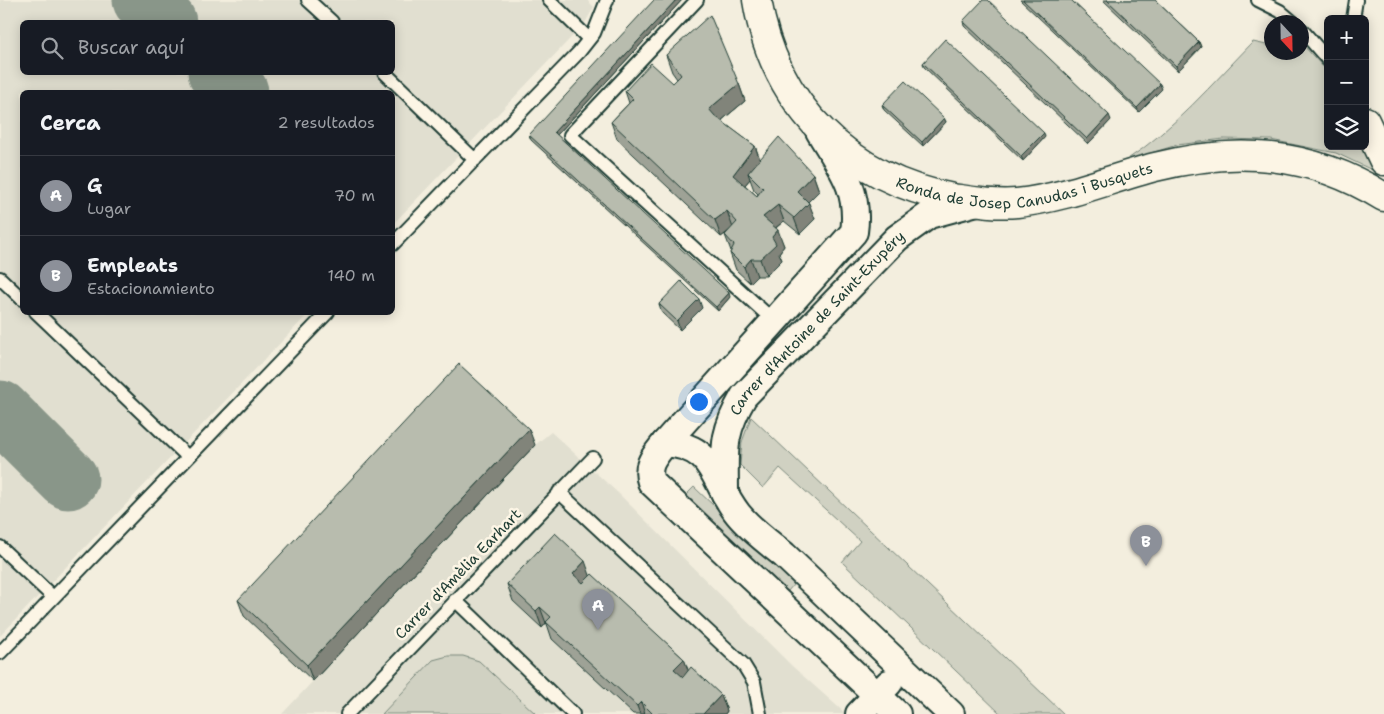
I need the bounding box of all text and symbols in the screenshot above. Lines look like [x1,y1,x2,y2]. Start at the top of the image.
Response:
north arrow [1264,15,1309,60]
map controls [1324,15,1369,150]
button: + [1324,15,1369,60]
search box [20,20,395,75]
icon: search [38,34,66,62]
text: Buscar aquí [78,35,184,60]
button: − [1324,60,1369,105]
button: layers [1324,105,1369,150]
text: Cerca [40,109,101,137]
text: 2 resultados [277,112,375,133]
street label: Ronda de Josep Canudas i Busquets [893,158,1155,214]
text: G [87,173,102,198]
text: A [50,185,62,206]
text: 70 m [334,185,375,206]
text: Lugar [87,198,131,219]
street label: Carrer d'Antoine de Saint-Exupéry [725,226,909,419]
text: Empleats [87,253,178,278]
text: B [51,265,61,286]
text: 140 m [328,265,375,286]
text: Estacionamiento [87,278,215,299]
your location [686,389,712,415]
street label: Carrer d'Amèlia Earhart [390,504,526,644]
pin: B [1130,525,1162,566]
pin: A [582,589,614,630]

